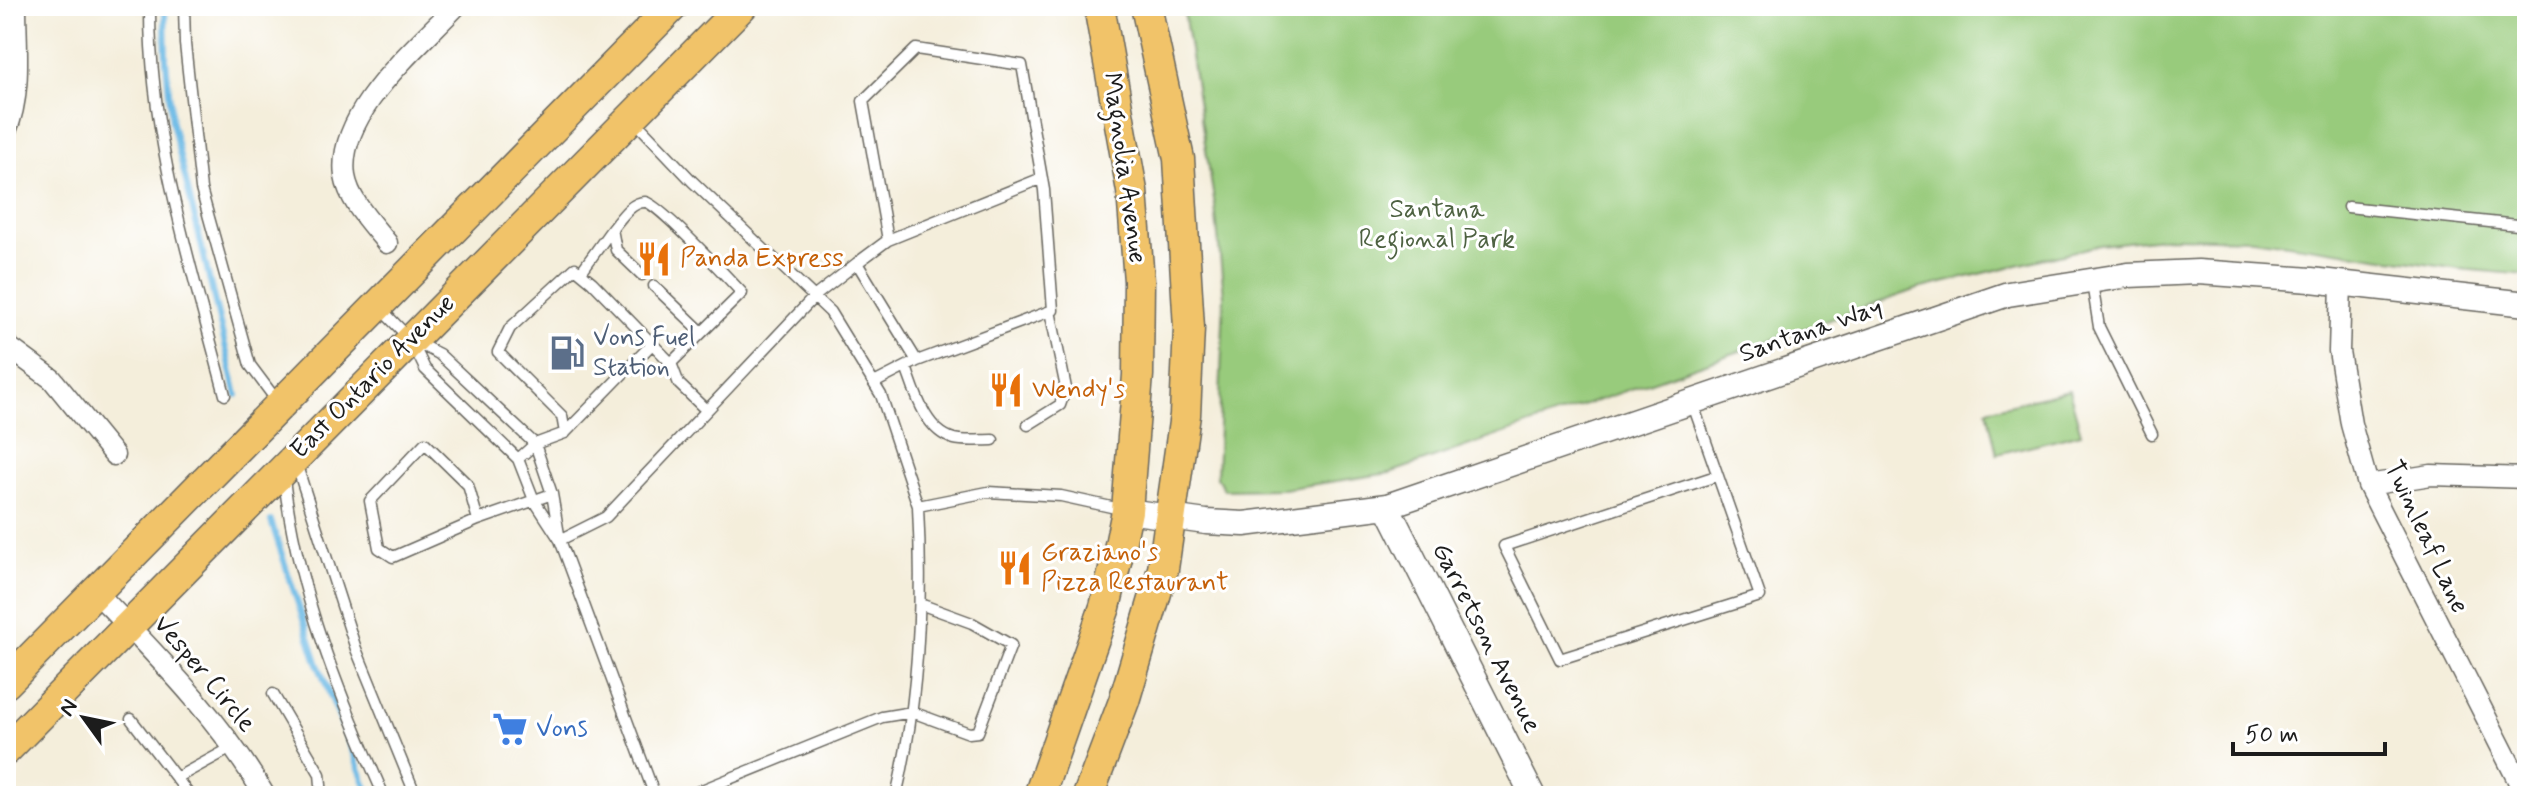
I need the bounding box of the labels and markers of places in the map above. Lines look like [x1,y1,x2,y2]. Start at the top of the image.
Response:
restaurant icon: Panda Express [635,240,673,278]
place label: Panda Express [680,242,844,276]
place label: Vons Fuel Station [593,321,695,385]
fuel station icon: Vons Fuel Station [548,334,586,372]
restaurant icon: Wendy's [987,371,1025,409]
place label: Wendy's [1032,373,1125,407]
place label: Graziano's Pizza Restaurant [1041,536,1229,600]
restaurant icon: Graziano's Pizza Restaurant [996,549,1034,587]
supermarket icon: Vons [491,710,529,748]
place label: Vons [536,712,588,746]

